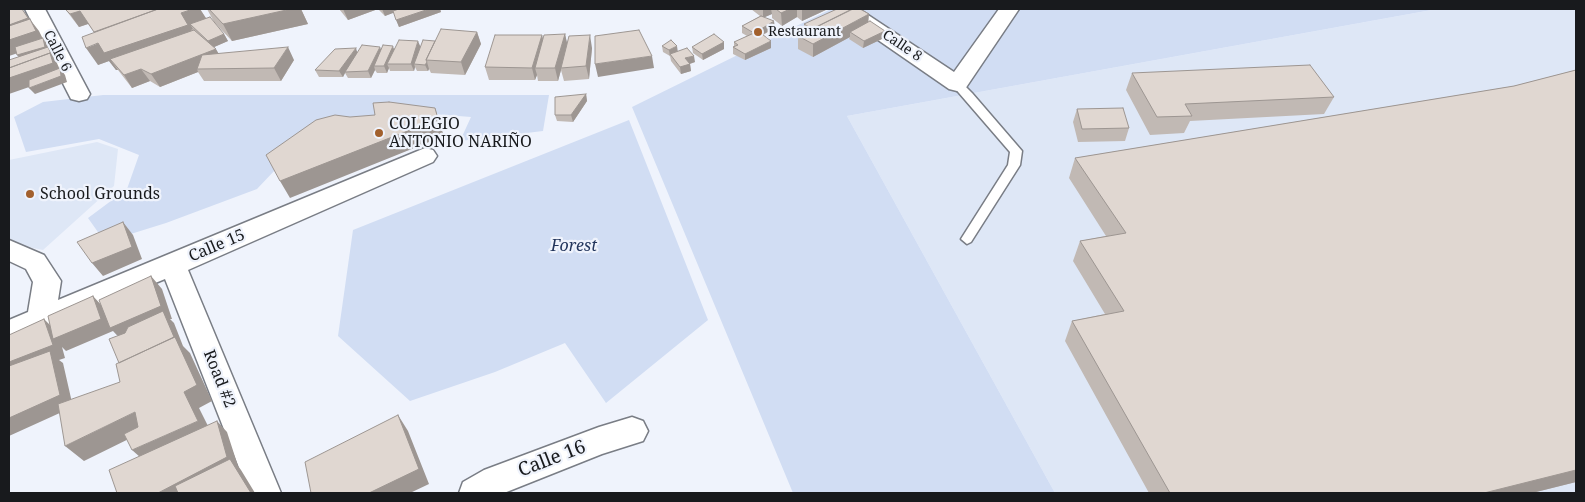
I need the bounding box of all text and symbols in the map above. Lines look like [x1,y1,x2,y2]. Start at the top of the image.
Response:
place label: Restaurant [768,24,841,40]
marker: Restaurant [752,26,764,38]
street label: Calle 8 [879,27,925,65]
street label: Calle 6 [40,28,74,74]
place label: COLEGIO ANTONIO NARIÑO [389,114,532,152]
marker: COLEGIO ANTONIO NARIÑO [373,127,385,139]
place label: School Grounds [40,184,160,204]
marker: School Grounds [24,188,36,200]
street label: Calle 15 [186,226,248,266]
park label: Forest [551,236,597,256]
street label: Road #2 [199,347,239,411]
street label: Calle 16 [515,436,589,482]

